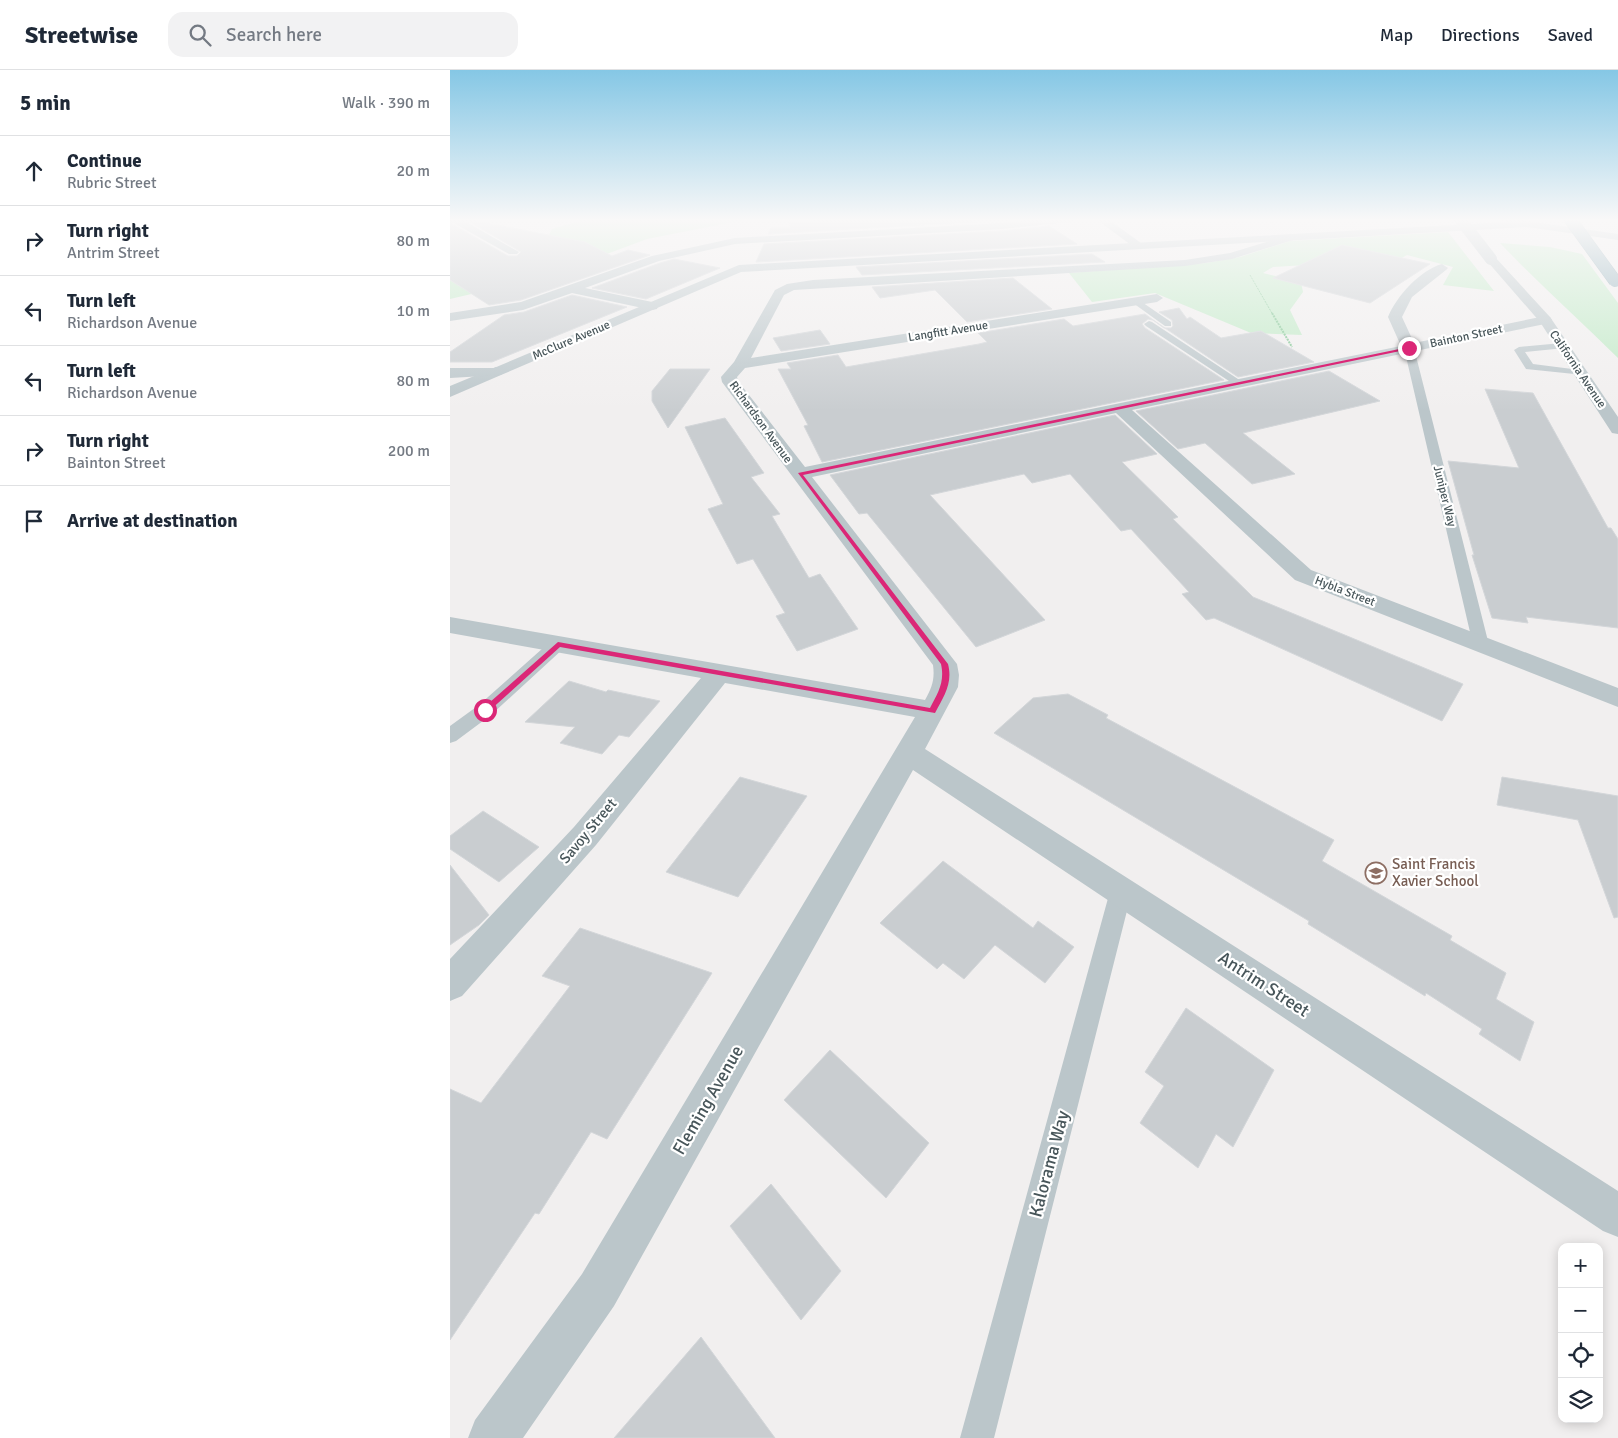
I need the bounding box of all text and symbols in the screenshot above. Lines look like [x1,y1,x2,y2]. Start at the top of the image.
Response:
search box [168,12,518,57]
text: Streetwise [25,20,138,50]
icon: search [186,21,214,49]
text: Search here [226,23,322,47]
text: Map [1380,24,1413,46]
text: Directions [1441,24,1520,46]
text: Saved [1548,24,1593,46]
text: 5 min [20,90,71,116]
text: Walk · 390 m [342,93,430,113]
text: Continue [67,149,142,173]
icon: ahead [20,157,48,185]
text: 20 m [396,161,430,181]
text: Rubric Street [67,173,157,193]
text: Turn right [67,219,149,243]
icon: right [20,227,48,255]
text: 80 m [396,231,430,251]
text: Antrim Street [67,243,160,263]
text: Turn left [67,289,136,313]
icon: left [20,297,48,325]
text: 10 m [396,301,430,321]
text: Richardson Avenue [67,313,197,333]
street label: McClure Avenue [530,317,612,364]
street label: Langfitt Avenue [907,318,989,345]
street label: Bainton Street [1428,321,1504,352]
street label: California Avenue [1546,328,1609,411]
route end [1398,337,1421,360]
text: Turn left [67,359,136,383]
icon: left [20,367,48,395]
text: 80 m [396,371,430,391]
street label: Richardson Avenue [726,378,795,466]
text: Richardson Avenue [67,383,197,403]
text: Turn right [67,429,149,453]
icon: right [20,437,48,465]
text: 200 m [388,441,430,461]
text: Bainton Street [67,453,166,473]
street label: Juniper Way [1430,464,1459,529]
icon: arrive [20,507,48,535]
text: Arrive at destination [67,509,238,533]
street label: Hybla Street [1312,573,1377,610]
route start [474,699,497,722]
street label: Savoy Street [556,795,620,867]
place label: Saint Francis Xavier School [1392,855,1479,890]
school or university icon: Saint Francis Xavier School [1364,861,1388,885]
street label: Antrim Street [1214,946,1314,1022]
street label: Fleming Avenue [668,1042,748,1158]
street label: Kalorama Way [1024,1108,1074,1220]
map controls [1558,1243,1603,1423]
button: + [1558,1243,1603,1288]
button: − [1558,1288,1603,1333]
button: locate [1558,1333,1603,1378]
button: layers [1558,1378,1603,1423]

